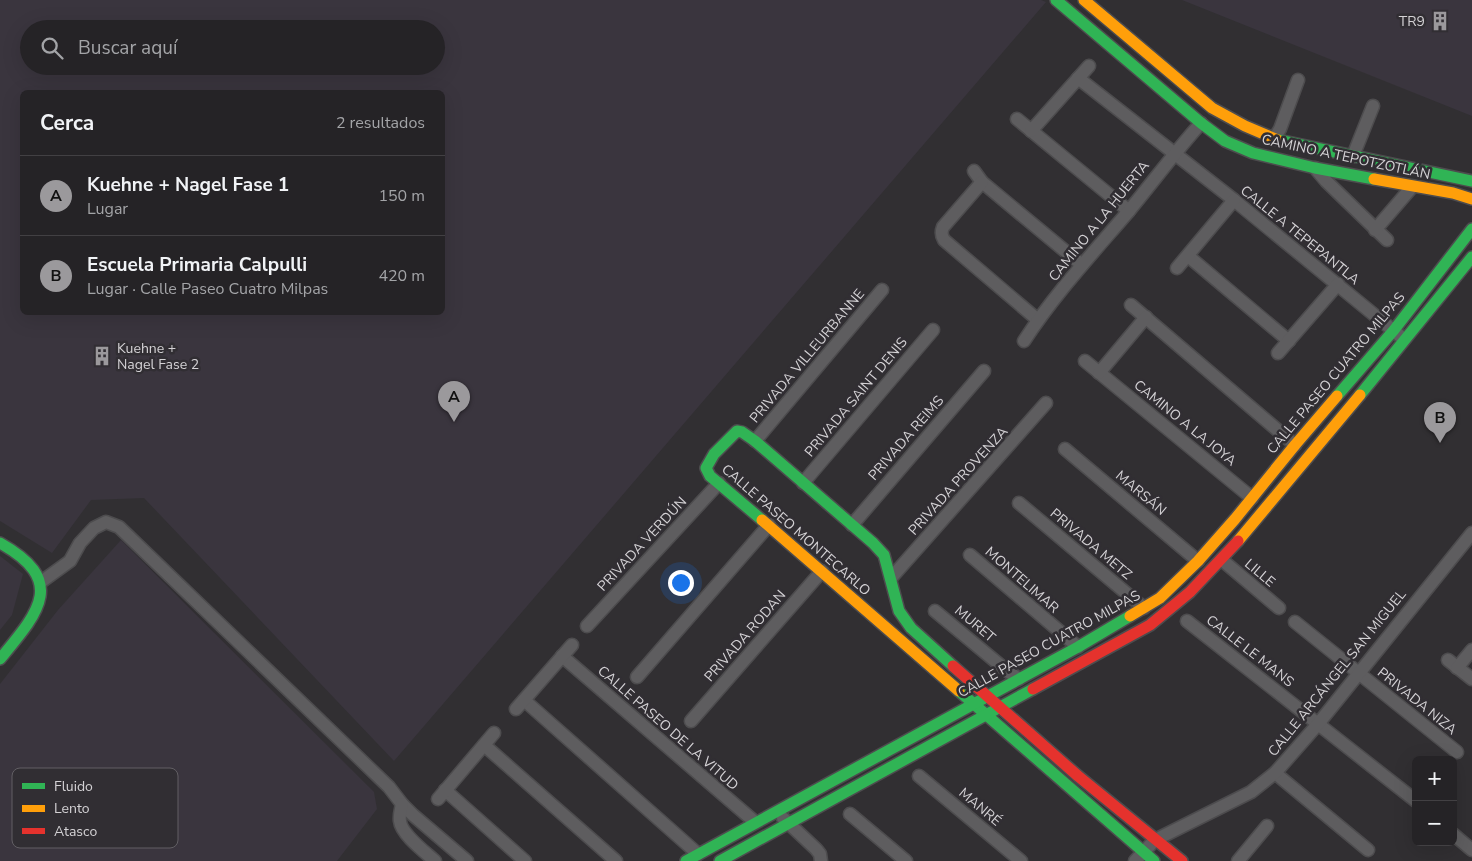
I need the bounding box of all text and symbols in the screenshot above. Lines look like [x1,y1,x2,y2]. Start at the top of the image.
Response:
building icon: TR9 [1429,10,1451,32]
place label: TR9 [1399,12,1425,31]
search box [20,20,445,75]
icon: search [38,34,66,62]
text: Buscar aquí [78,35,177,61]
text: Cerca [40,109,94,137]
text: 2 resultados [336,112,425,134]
street label: CAMINO A TEPOTZOTLÁN [1260,130,1432,184]
street label: CAMINO A LA HUERTA [1044,157,1154,285]
text: Kuehne + Nagel Fase 1 [87,172,289,198]
street label: CALLE A TEPEPANTLA [1236,181,1364,289]
text: A [50,185,62,207]
text: 150 m [378,185,425,207]
text: Lugar [87,198,128,220]
text: Escuela Primaria Calpulli [87,252,307,278]
text: B [50,265,62,287]
text: 420 m [378,265,425,287]
text: Lugar · Calle Paseo Cuatro Milpas [87,278,328,300]
street label: PRIVADA VILLEURBANNE [745,285,869,427]
street label: CALLE PASEO CUATRO MILPAS [1263,288,1410,458]
street label: PRIVADA SAINT DENIS [800,333,912,461]
place label: Kuehne + Nagel Fase 2 [117,339,199,374]
building icon: Kuehne + Nagel Fase 2 [91,345,113,367]
street label: CAMINO A LA JOYA [1130,376,1240,470]
pin: A [438,381,470,422]
street label: PRIVADA REIMS [864,391,948,484]
pin: B [1424,402,1456,443]
street label: PRIVADA PROVENZA [904,423,1012,539]
street label: CALLE PASEO MONTECARLO [717,460,875,600]
street label: MARSÁN [1112,466,1170,520]
street label: PRIVADA VERDÚN [593,493,691,595]
street label: PRIVADA METZ [1046,504,1136,584]
street label: MONTELIMAR [981,543,1063,617]
street label: LILLE [1241,555,1279,591]
your location [668,570,694,596]
street label: CALLE ARCÁNGEL SAN MIGUEL [1264,585,1411,760]
street label: PRIVADA RODAN [700,586,790,686]
street label: CALLE PASEO CUATRO MILPAS [954,586,1144,702]
street label: MURET [951,601,1000,647]
street label: CALLE LE MANS [1202,611,1298,692]
street label: CALLE PASEO DE LA VITUD [594,661,742,795]
street label: PRIVADA NIZA [1373,663,1461,739]
map controls [1412,756,1457,846]
button: + [1412,756,1457,801]
legend [12,768,178,848]
text: Fluido [54,777,93,796]
street label: MANRÉ [955,784,1005,830]
text: Lento [54,799,90,818]
button: − [1412,801,1457,846]
text: Atasco [54,822,97,841]

